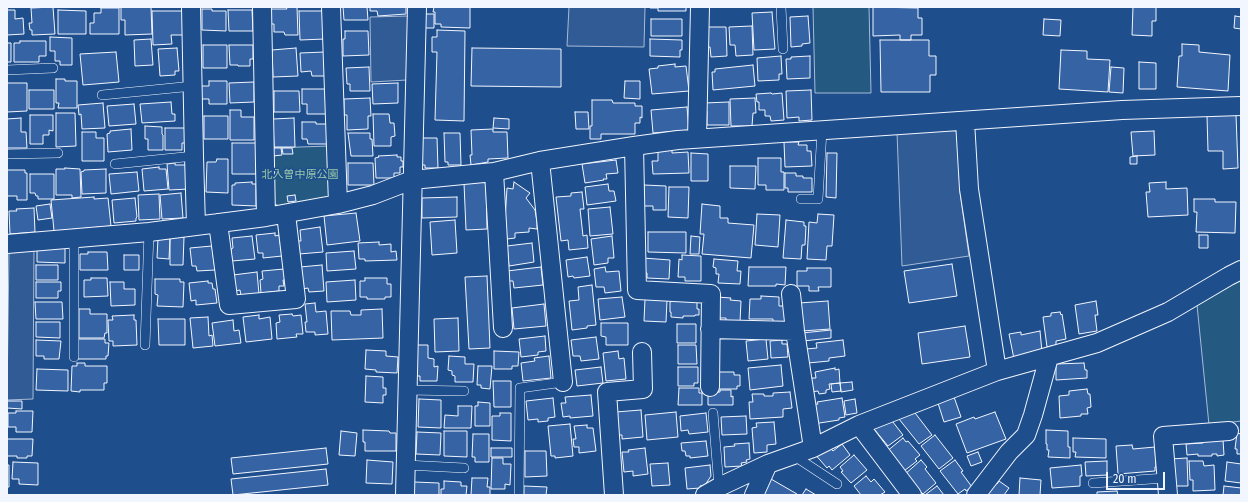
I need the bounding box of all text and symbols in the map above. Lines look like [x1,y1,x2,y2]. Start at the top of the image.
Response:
park label: 北入曽中原公園 [262,168,338,182]
scale bar [1108,464,1167,490]
text: 20 m [1113,472,1137,486]

